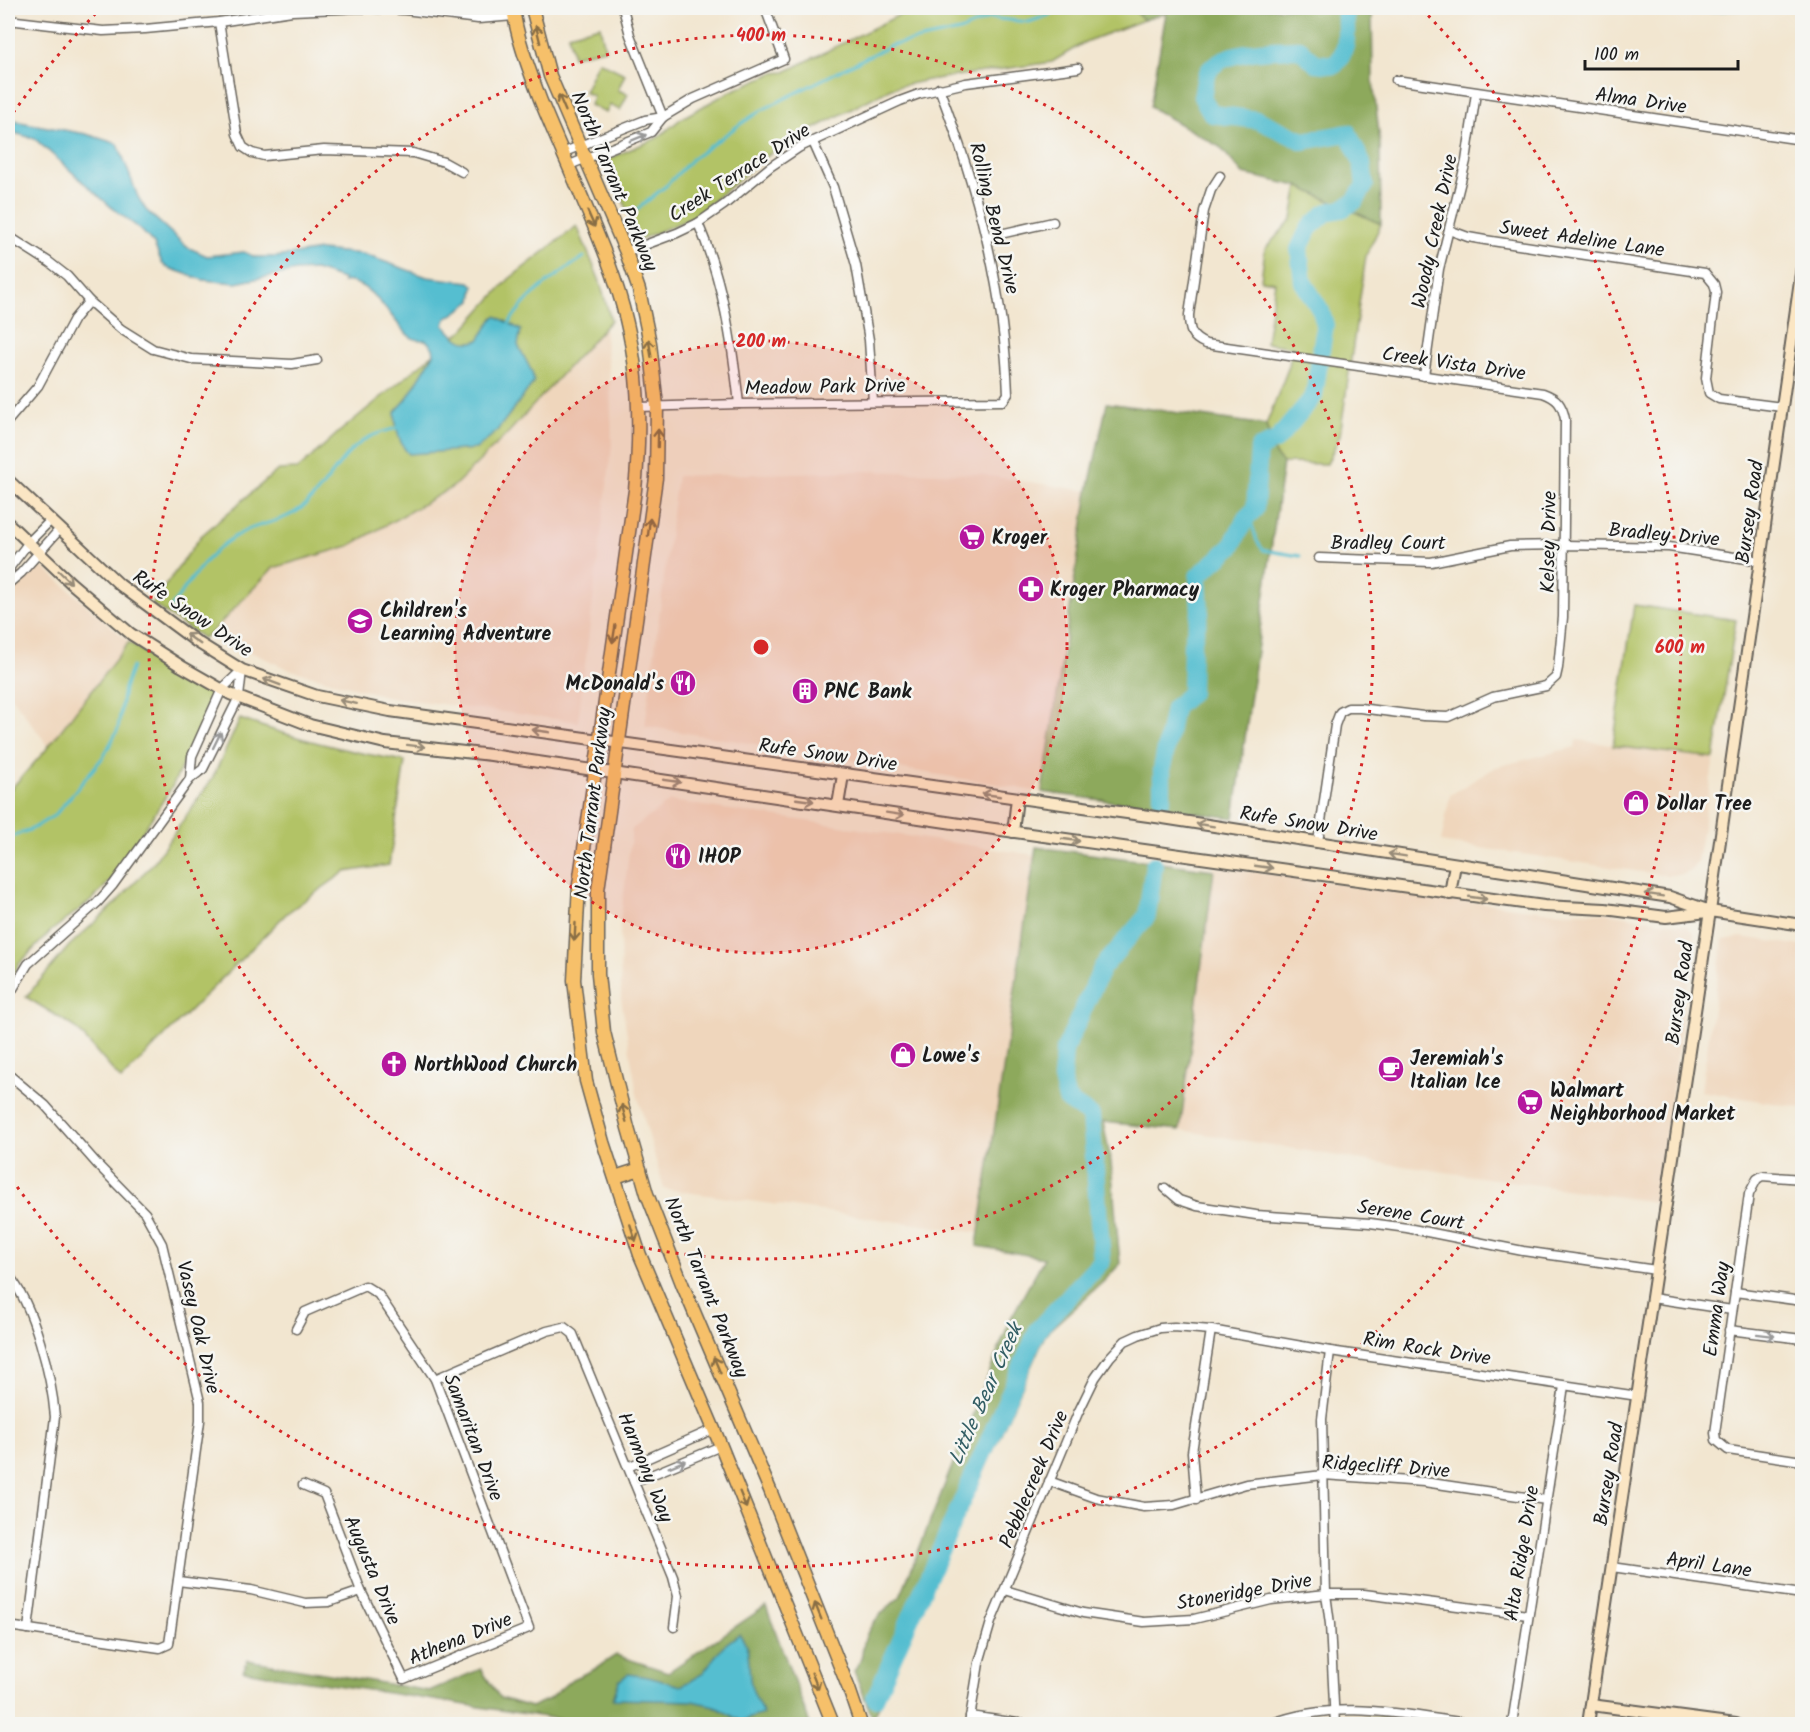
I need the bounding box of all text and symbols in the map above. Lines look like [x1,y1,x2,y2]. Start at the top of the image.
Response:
text: 400 m [736,22,786,51]
one-way arrow [531,25,543,44]
scale bar [1585,33,1738,71]
text: 100 m [1594,41,1639,70]
street label: Alma Drive [1593,80,1689,124]
street label: North Tarrant Parkway [561,87,666,278]
one-way arrow [556,95,567,113]
street label: Creek Terrace Drive [663,116,818,232]
one-way arrow [628,132,646,143]
street label: Rolling Bend Drive [959,139,1027,298]
street label: Woody Creek Drive [1404,151,1468,311]
one-way arrow [586,210,597,228]
street label: Sweet Adeline Lane [1497,213,1666,267]
text: 200 m [736,328,787,357]
one-way arrow [645,339,656,359]
street label: Creek Vista Drive [1380,339,1528,391]
street label: Meadow Park Drive [744,371,906,405]
one-way arrow [652,428,664,448]
street label: Bursey Road [1728,458,1774,566]
street label: Kelsey Drive [1533,491,1567,593]
street label: Bradley Drive [1607,515,1721,557]
one-way arrow [644,517,655,537]
supermarket icon: Kroger [957,522,987,552]
place label: Kroger [992,523,1048,555]
street label: Bradley Court [1330,528,1446,560]
street label: Rufe Snow Drive [125,562,259,667]
one-way arrow [58,570,73,585]
pharmacy icon: Kroger Pharmacy [1016,574,1046,604]
place label: Kroger Pharmacy [1050,575,1200,607]
place label: Children's Learning Adventure [380,596,551,651]
school or university icon: Children's Learning Adventure [345,606,375,636]
one-way arrow [609,624,620,643]
one-way arrow [185,633,202,645]
text: 600 m [1655,634,1705,663]
centre of rings [751,637,771,657]
restaurant icon: McDonald's [668,668,698,698]
place label: McDonald's [566,669,665,701]
one-way arrow [263,675,282,686]
building icon: PNC Bank [790,676,820,706]
place label: PNC Bank [824,677,912,709]
one-way arrow [339,696,358,707]
street label: North Tarrant Parkway [566,705,622,901]
one-way arrow [531,726,551,737]
street label: Rufe Snow Drive [756,730,899,782]
one-way arrow [212,732,224,750]
one-way arrow [405,741,425,752]
one-way arrow [661,776,681,787]
shop icon: Dollar Tree [1621,788,1651,818]
one-way arrow [981,789,1001,800]
place label: Dollar Tree [1656,789,1752,821]
one-way arrow [794,795,814,806]
street label: Rufe Snow Drive [1237,798,1380,852]
one-way arrow [884,809,904,820]
one-way arrow [1195,819,1215,830]
one-way arrow [1060,835,1080,846]
restaurant icon: IHOP [663,841,693,871]
place label: IHOP [698,842,742,874]
one-way arrow [1388,849,1408,860]
one-way arrow [1253,862,1273,873]
one-way arrow [1645,889,1664,900]
one-way arrow [1467,892,1487,903]
one-way arrow [570,922,581,942]
street label: Bursey Road [1658,939,1704,1047]
shop icon: Lowe's [888,1040,918,1070]
place label: Lowe's [922,1041,980,1073]
place label: Jeremiah's Italian Ice [1410,1044,1504,1099]
church icon: NorthWood Church [379,1049,409,1079]
place label: NorthWood Church [414,1050,577,1082]
cafe icon: Jeremiah's Italian Ice [1376,1054,1406,1084]
place label: Walmart Neighborhood Market [1550,1076,1736,1131]
supermarket icon: Walmart Neighborhood Market [1515,1087,1545,1117]
one-way arrow [617,1104,629,1123]
street label: North Tarrant Parkway [654,1192,756,1384]
street label: Serene Court [1355,1192,1467,1240]
one-way arrow [628,1223,639,1242]
street label: Vasey Oak Drive [166,1258,228,1397]
street label: Emma Way [1696,1259,1741,1359]
water label: Little Bear Creek [940,1316,1034,1471]
street label: Rim Rock Drive [1360,1324,1493,1376]
one-way arrow [1756,1329,1775,1340]
one-way arrow [711,1356,722,1374]
street label: Samaritan Drive [433,1369,511,1506]
street label: Pebblecreek Drive [991,1406,1078,1554]
street label: Harmony Way [607,1408,681,1528]
street label: Bursey Road [1586,1419,1634,1528]
street label: Ridgecliff Drive [1321,1448,1451,1488]
one-way arrow [668,1458,686,1469]
street label: Alta Ridge Drive [1496,1483,1549,1623]
one-way arrow [738,1490,749,1509]
street label: Augusta Drive [334,1511,409,1631]
street label: April Lane [1664,1544,1754,1588]
street label: Stoneridge Drive [1174,1565,1314,1621]
one-way arrow [812,1602,823,1621]
street label: Athena Drive [404,1605,517,1675]
one-way arrow [810,1671,821,1690]

